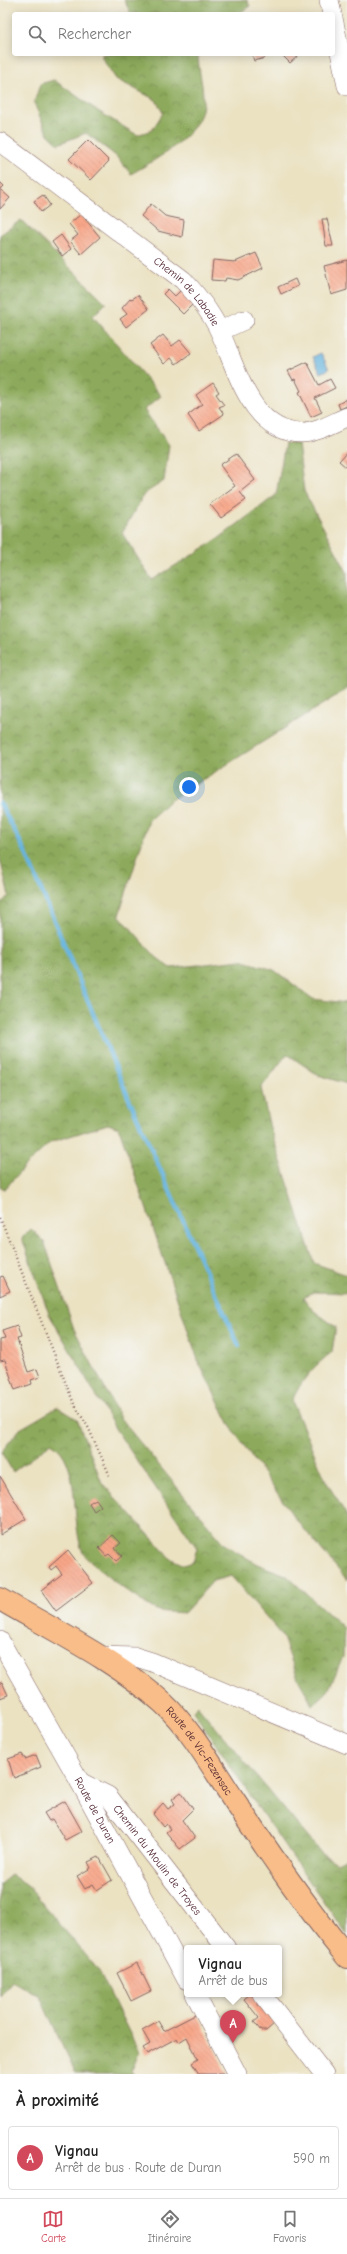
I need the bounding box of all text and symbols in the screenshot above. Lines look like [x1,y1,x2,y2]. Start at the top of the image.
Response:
search box [12,12,335,56]
icon: search [26,23,48,45]
text: Rechercher [58,25,131,43]
street label: Chemin de Labadie [151,254,223,328]
your location [179,777,199,797]
street label: Route de Vic-Fezensac [164,1703,236,1798]
street label: Route de Duran [72,1775,118,1845]
street label: Chemin du Moulin de Troyes [111,1802,204,1918]
popup [184,1945,282,1997]
text: Vignau [199,1955,242,1973]
text: Arrêt de bus [199,1973,267,1988]
pin: A [220,2010,246,2043]
text: À proximité [16,2091,99,2110]
text: Vignau [55,2142,98,2160]
text: A [26,2151,34,2166]
text: 590 m [293,2151,330,2166]
text: Arrêt de bus · Route de Duran [55,2160,221,2175]
tab: Carte [41,2208,66,2245]
tab: Itinéraire [148,2208,191,2245]
tab: Favoris [273,2208,306,2245]

